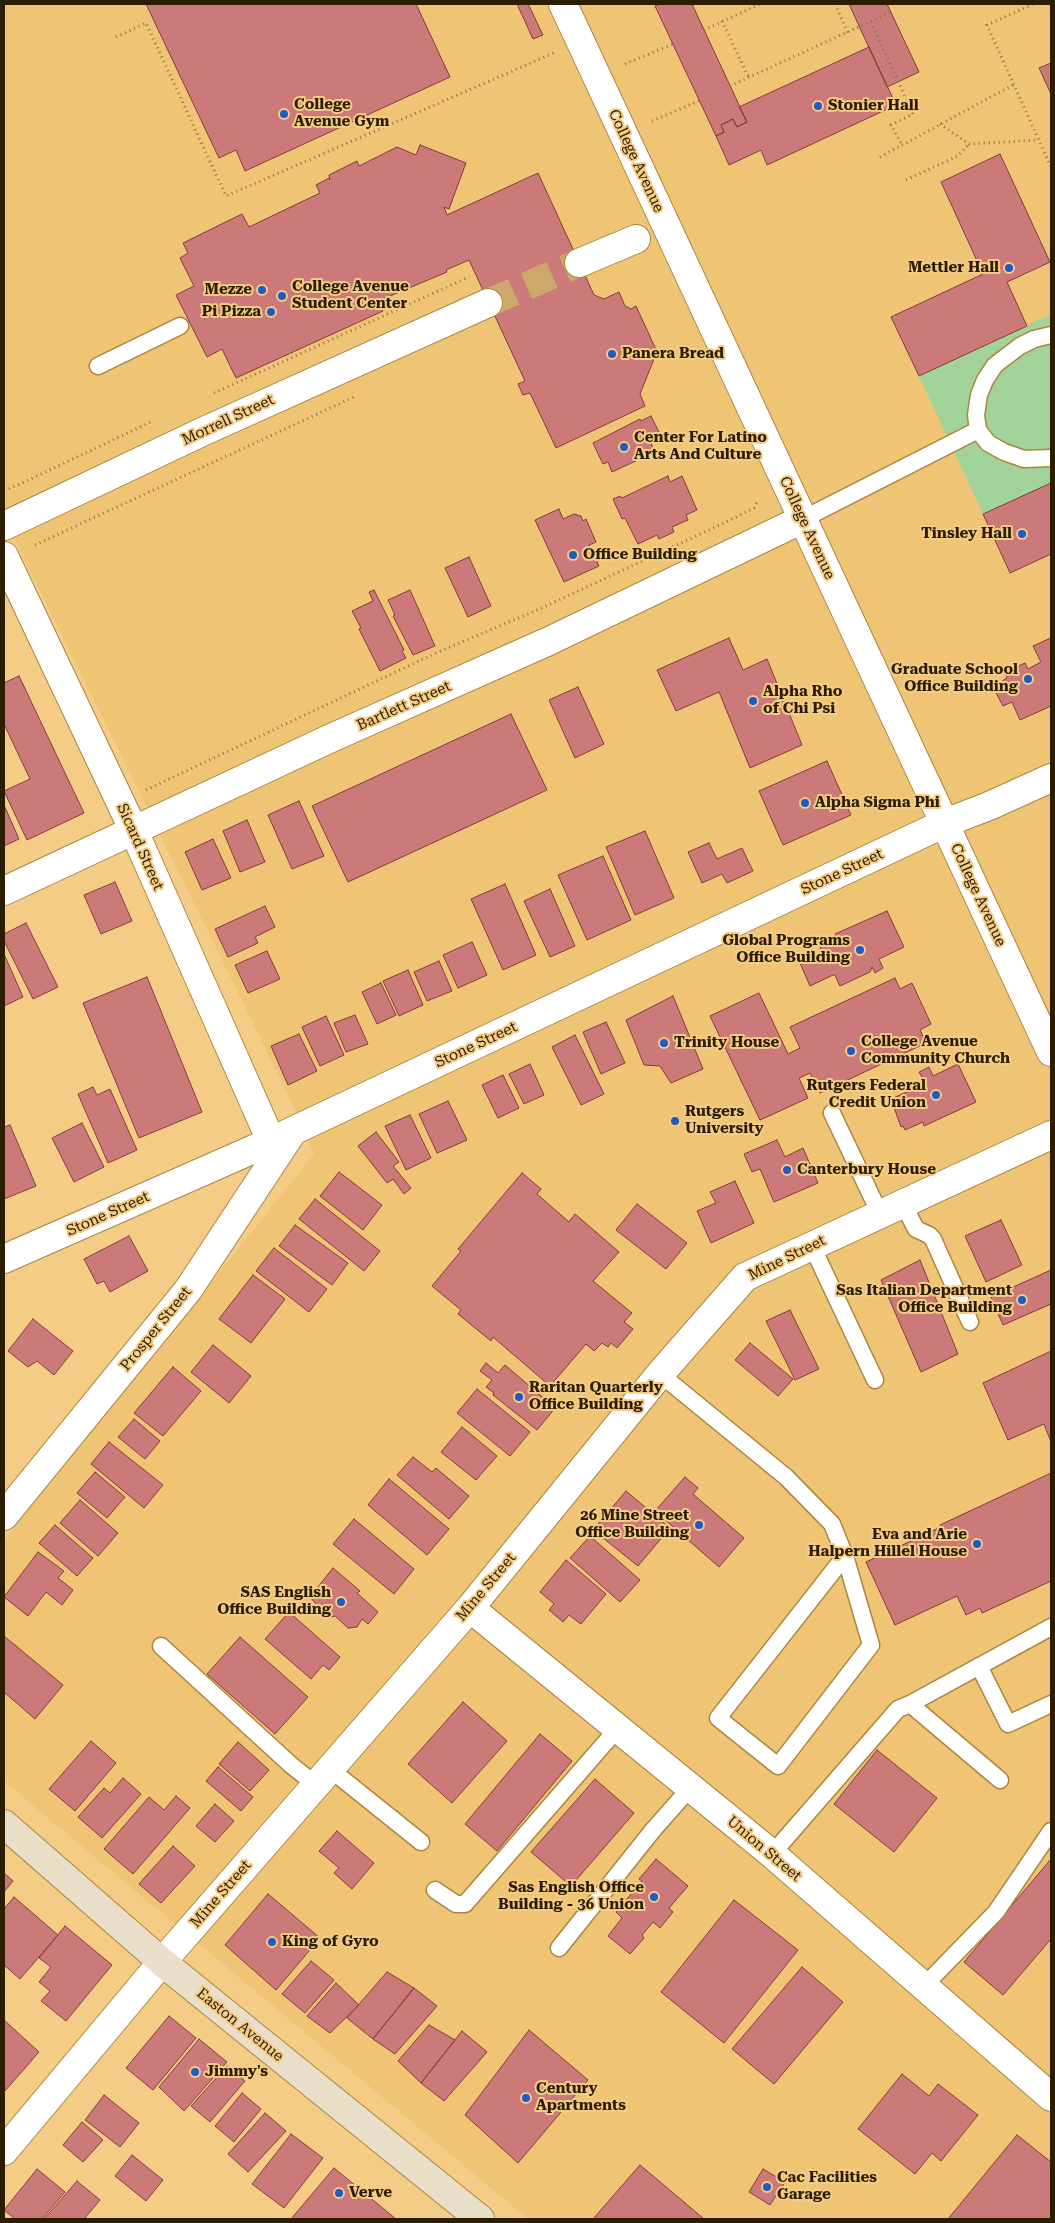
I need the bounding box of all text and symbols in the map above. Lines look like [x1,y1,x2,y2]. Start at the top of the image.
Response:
place label: College Avenue Gym [294,96,389,131]
place label: Stonier Hall [828,97,919,115]
marker: Stonier Hall [812,100,824,112]
street label: College Avenue [604,107,668,215]
marker: College Avenue Gym [278,108,290,120]
place label: Mettler Hall [908,259,999,277]
marker: Mettler Hall [1003,262,1015,274]
place label: College Avenue Student Center [292,278,409,313]
place label: Mezze [205,281,252,299]
marker: Mezze [256,284,268,296]
marker: College Avenue Student Center [276,290,288,302]
place label: Pi Pizza [202,303,261,321]
marker: Pi Pizza [265,306,277,318]
place label: Panera Bread [622,345,724,363]
marker: Panera Bread [606,348,618,360]
street label: Morrell Street [179,391,277,449]
place label: Center For Latino Arts And Culture [634,429,767,464]
marker: Center For Latino Arts And Culture [618,441,630,453]
street label: College Avenue [775,474,839,582]
place label: Tinsley Hall [921,525,1012,543]
marker: Tinsley Hall [1016,528,1028,540]
place label: Office Building [583,546,697,564]
marker: Office Building [567,549,579,561]
place label: Graduate School Office Building [891,661,1018,696]
marker: Graduate School Office Building [1022,673,1034,685]
street label: Bartlett Street [354,677,454,735]
place label: Alpha Rho of Chi Psi [763,683,842,718]
marker: Alpha Rho of Chi Psi [747,695,759,707]
place label: Alpha Sigma Phi [815,794,940,812]
marker: Alpha Sigma Phi [799,797,811,809]
street label: Sicard Street [113,801,167,893]
street label: College Avenue [946,841,1010,949]
street label: Stone Street [798,845,886,899]
place label: Global Programs Office Building [722,932,850,967]
marker: Global Programs Office Building [854,944,866,956]
street label: Stone Street [432,1018,520,1072]
place label: College Avenue Community Church [861,1033,1010,1068]
place label: Trinity House [674,1034,779,1052]
marker: Trinity House [658,1037,670,1049]
marker: College Avenue Community Church [845,1045,857,1057]
place label: Rutgers Federal Credit Union [806,1077,926,1112]
marker: Rutgers Federal Credit Union [930,1089,942,1101]
place label: Rutgers University [685,1103,764,1138]
marker: Rutgers University [669,1115,681,1127]
place label: Canterbury House [797,1161,936,1179]
marker: Canterbury House [781,1164,793,1176]
street label: Stone Street [64,1188,152,1240]
street label: Mine Street [745,1232,829,1284]
place label: Sas Italian Department Office Building [836,1282,1012,1317]
street label: Prosper Street [117,1283,195,1375]
marker: Sas Italian Department Office Building [1016,1294,1028,1306]
place label: Raritan Quarterly Office Building [529,1379,663,1414]
marker: Raritan Quarterly Office Building [513,1391,525,1403]
place label: 26 Mine Street Office Building [575,1507,689,1542]
marker: 26 Mine Street Office Building [693,1519,705,1531]
place label: Eva and Arie Halpern Hillel House [808,1526,967,1561]
marker: Eva and Arie Halpern Hillel House [971,1538,983,1550]
street label: Mine Street [452,1549,520,1625]
place label: SAS English Office Building [217,1584,331,1619]
marker: SAS English Office Building [335,1596,347,1608]
street label: Union Street [723,1813,805,1885]
street label: Mine Street [187,1856,255,1932]
place label: Sas English Office Building - 36 Union [498,1879,644,1914]
marker: Sas English Office Building - 36 Union [648,1891,660,1903]
place label: King of Gyro [282,1933,379,1951]
marker: King of Gyro [266,1936,278,1948]
street label: Easton Avenue [193,1984,287,2066]
place label: Jimmy's [205,2063,268,2081]
marker: Jimmy's [189,2066,201,2078]
place label: Century Apartments [536,2080,626,2115]
marker: Century Apartments [520,2092,532,2104]
place label: Cac Facilities Garage [777,2169,877,2204]
marker: Cac Facilities Garage [761,2181,773,2193]
place label: Verve [349,2184,392,2202]
marker: Verve [333,2187,345,2199]

